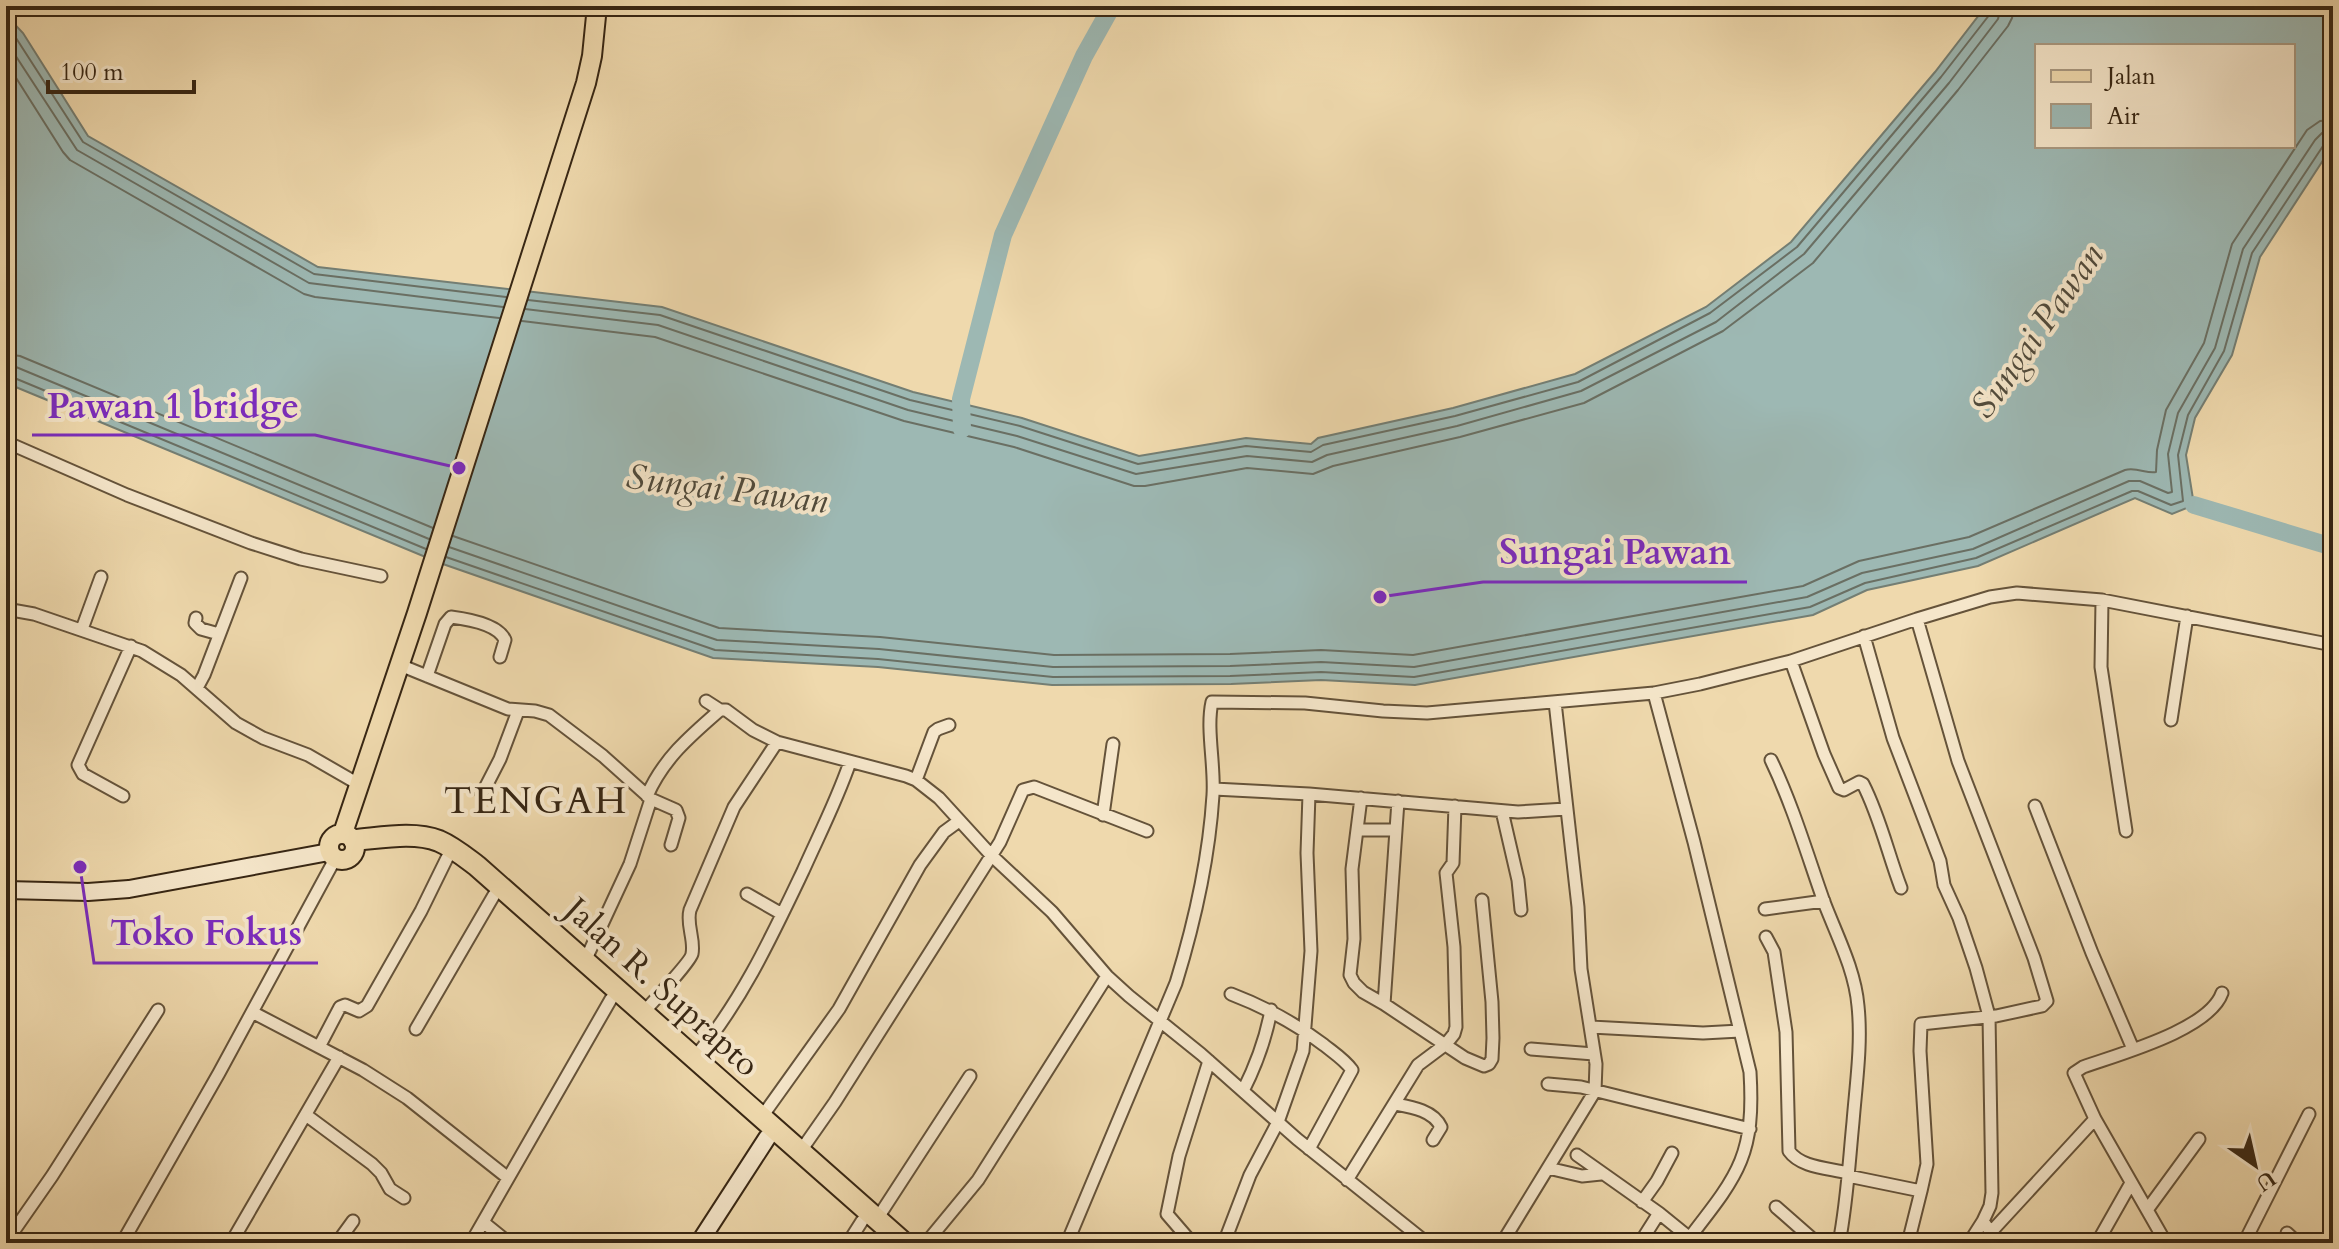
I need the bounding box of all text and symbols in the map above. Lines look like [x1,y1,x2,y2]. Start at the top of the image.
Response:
scale bar [48,44,194,94]
legend [2035,44,2295,148]
text: 100 m [60,56,124,89]
text: Jalan [2104,60,2156,93]
text: Air [2107,100,2140,133]
water label: Sungai Pawan [1959,234,2115,428]
callout: Pawan 1 bridge [32,375,315,435]
text: Pawan 1 bridge [47,382,299,431]
water label: Sungai Pawan [623,452,831,526]
callout: Sungai Pawan [1483,522,1747,582]
text: Sungai Pawan [1499,528,1731,577]
district label: TENGAH [444,775,628,827]
street label: Jalan R. Suprapto [551,884,769,1087]
callout: Toko Fokus [94,903,318,963]
text: Toko Fokus [110,909,302,958]
north arrow [2215,1125,2295,1205]
text: U [2250,1163,2281,1198]

